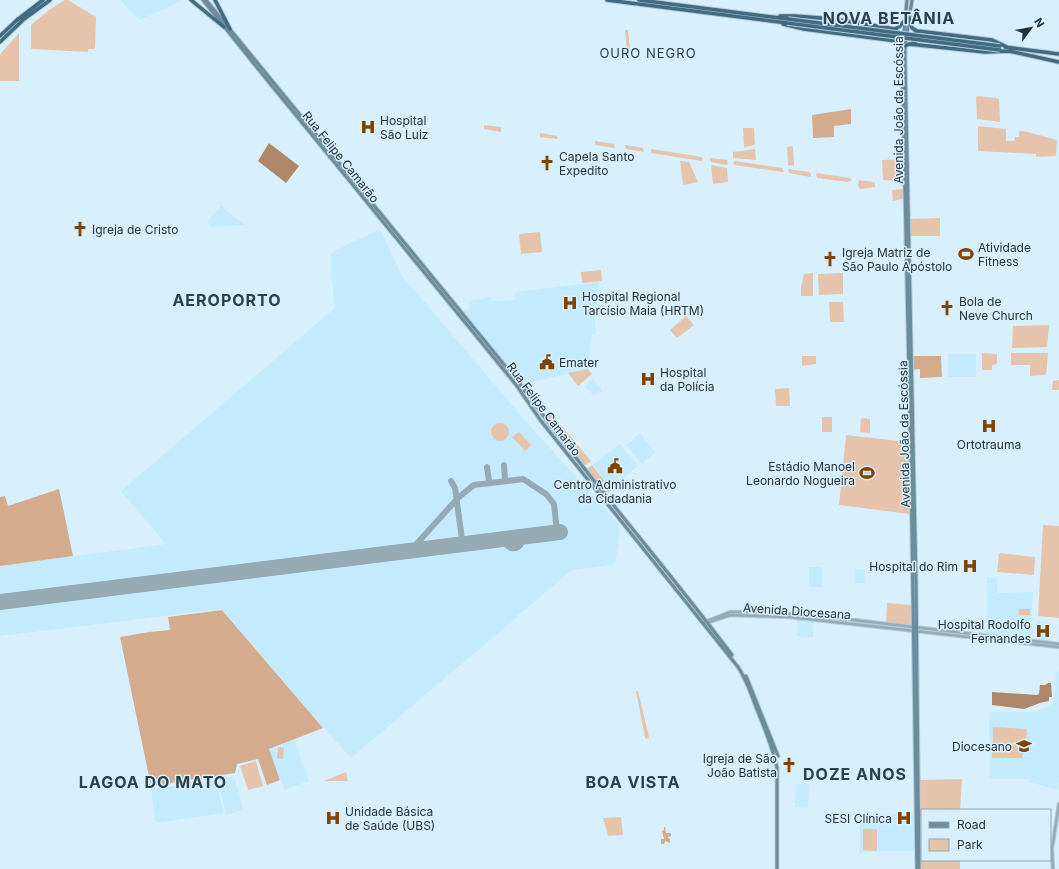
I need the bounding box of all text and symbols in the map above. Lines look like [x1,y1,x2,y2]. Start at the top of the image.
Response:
district label: NOVA BETÂNIA [823,8,955,28]
north arrow [1011,8,1051,48]
text: N [1031,15,1048,30]
street label: Avenida João da Escóssia [891,36,906,184]
district label: OURO NEGRO [599,45,697,61]
street label: Rua Felipe Camarão [300,108,382,206]
place label: Hospital São Luiz [380,113,428,142]
hospital icon: Hospital São Luiz [359,118,377,136]
place label: Capela Santo Expedito [559,149,634,178]
church icon: Capela Santo Expedito [538,154,556,172]
church icon: Igreja de Cristo [71,220,89,238]
place label: Igreja de Cristo [92,222,178,237]
place label: Atividade Fitness [978,240,1031,269]
place label: Igreja Matriz de São Paulo Apóstolo [842,245,952,274]
sports icon: Atividade Fitness [957,245,975,263]
church icon: Igreja Matriz de São Paulo Apóstolo [821,250,839,268]
place label: Hospital Regional Tarcísio Maia (HRTM) [582,289,704,318]
district label: AEROPORTO [172,290,282,310]
hospital icon: Hospital Regional Tarcísio Maia (HRTM) [561,294,579,312]
place label: Bola de Neve Church [959,294,1033,323]
church icon: Bola de Neve Church [938,299,956,317]
public building icon: Emater [538,353,556,371]
place label: Emater [559,355,599,370]
street label: Rua Felipe Camarão [504,359,584,459]
street label: Avenida João da Escóssia [895,360,913,508]
place label: Hospital da Polícia [660,365,715,394]
hospital icon: Hospital da Polícia [639,370,657,388]
hospital icon: Ortotrauma [980,417,998,435]
place label: Ortotrauma [957,437,1021,452]
public building icon: Centro Administrativo da Cidadania [606,457,624,475]
place label: Estádio Manoel Leonardo Nogueira [746,459,855,488]
sports icon: Estádio Manoel Leonardo Nogueira [858,464,876,482]
place label: Centro Administrativo da Cidadania [554,477,676,506]
hospital icon: Hospital do Rim [961,557,979,575]
place label: Hospital do Rim [869,559,958,574]
street label: Avenida Diocesana [743,600,851,622]
place label: Hospital Rodolfo Fernandes [938,617,1031,646]
hospital icon: Hospital Rodolfo Fernandes [1034,622,1052,640]
school or university icon: Diocesano [1015,737,1033,755]
place label: Diocesano [952,739,1012,754]
place label: Igreja de São João Batista [703,751,777,780]
church icon: Igreja de São João Batista [780,756,798,774]
district label: DOZE ANOS [803,764,907,784]
district label: LAGOA DO MATO [79,772,227,792]
district label: BOA VISTA [585,772,681,792]
place label: Unidade Básica de Saúde (UBS) [345,804,435,833]
hospital icon: Unidade Básica de Saúde (UBS) [324,809,342,827]
hospital icon: SESI Clínica [895,809,913,827]
legend [921,809,1051,861]
place label: SESI Clínica [825,811,892,826]
text: Road [957,817,986,832]
text: Park [957,837,983,852]

